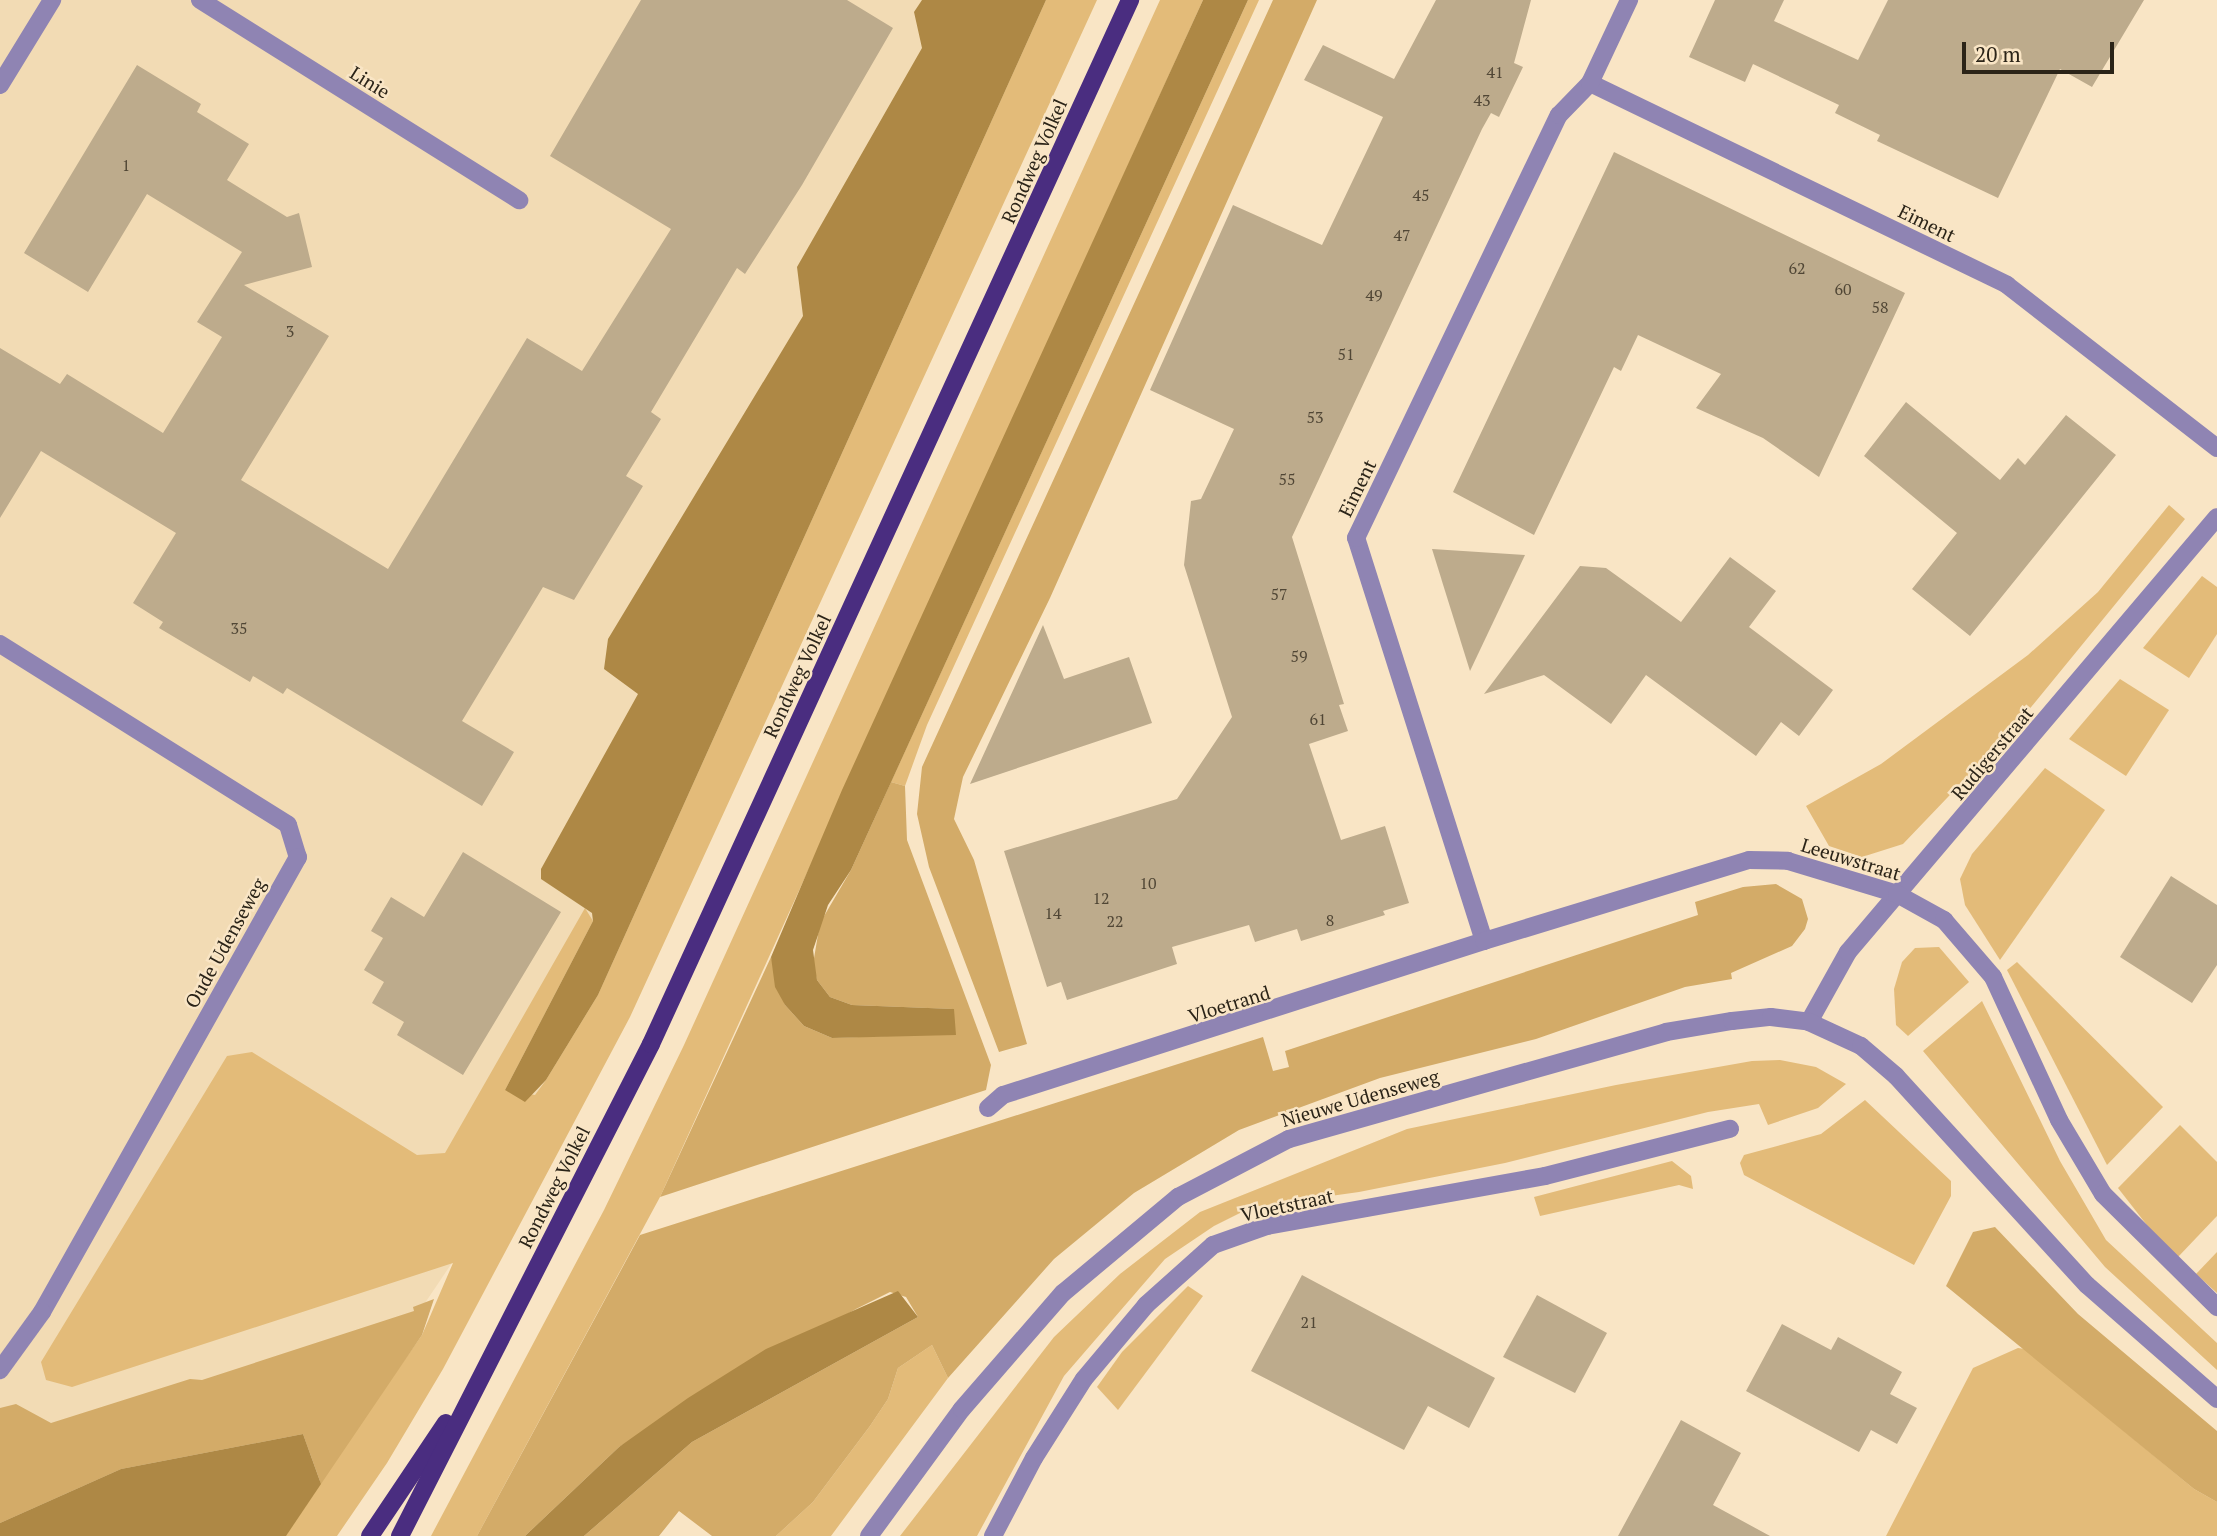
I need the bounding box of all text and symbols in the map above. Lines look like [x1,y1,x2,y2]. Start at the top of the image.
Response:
scale bar [1965,28,2117,72]
text: 20 m [1975,40,2021,68]
street label: Linie [346,61,394,103]
house number: 41 [1486,62,1504,82]
house number: 43 [1473,90,1491,110]
street label: Rondweg Volkel [996,95,1072,227]
house number: 1 [122,155,130,175]
house number: 45 [1412,185,1430,205]
street label: Eiment [1895,199,1959,247]
house number: 47 [1393,225,1411,245]
house number: 62 [1788,258,1806,278]
house number: 60 [1834,279,1852,299]
house number: 49 [1365,285,1383,305]
house number: 58 [1871,297,1889,317]
house number: 3 [286,321,294,341]
house number: 51 [1337,344,1355,364]
house number: 53 [1306,407,1324,427]
street label: Eiment [1333,456,1381,520]
house number: 55 [1278,469,1296,489]
house number: 57 [1270,584,1288,604]
street label: Rondweg Volkel [758,610,836,742]
house number: 35 [230,618,248,638]
house number: 59 [1290,646,1308,666]
street label: Rudigerstraat [1946,702,2038,804]
house number: 61 [1309,709,1327,729]
street label: Leeuwstraat [1798,833,1904,885]
house number: 10 [1139,873,1157,893]
street label: Oude Udenseweg [180,874,270,1012]
house number: 12 [1092,888,1110,908]
house number: 14 [1044,903,1062,923]
house number: 8 [1326,910,1334,930]
house number: 22 [1106,911,1124,931]
street label: Vloetrand [1185,981,1273,1027]
street label: Nieuwe Udenseweg [1279,1065,1441,1131]
street label: Rondweg Volkel [513,1122,595,1252]
street label: Vloetstraat [1238,1184,1336,1226]
house number: 21 [1300,1312,1318,1332]

